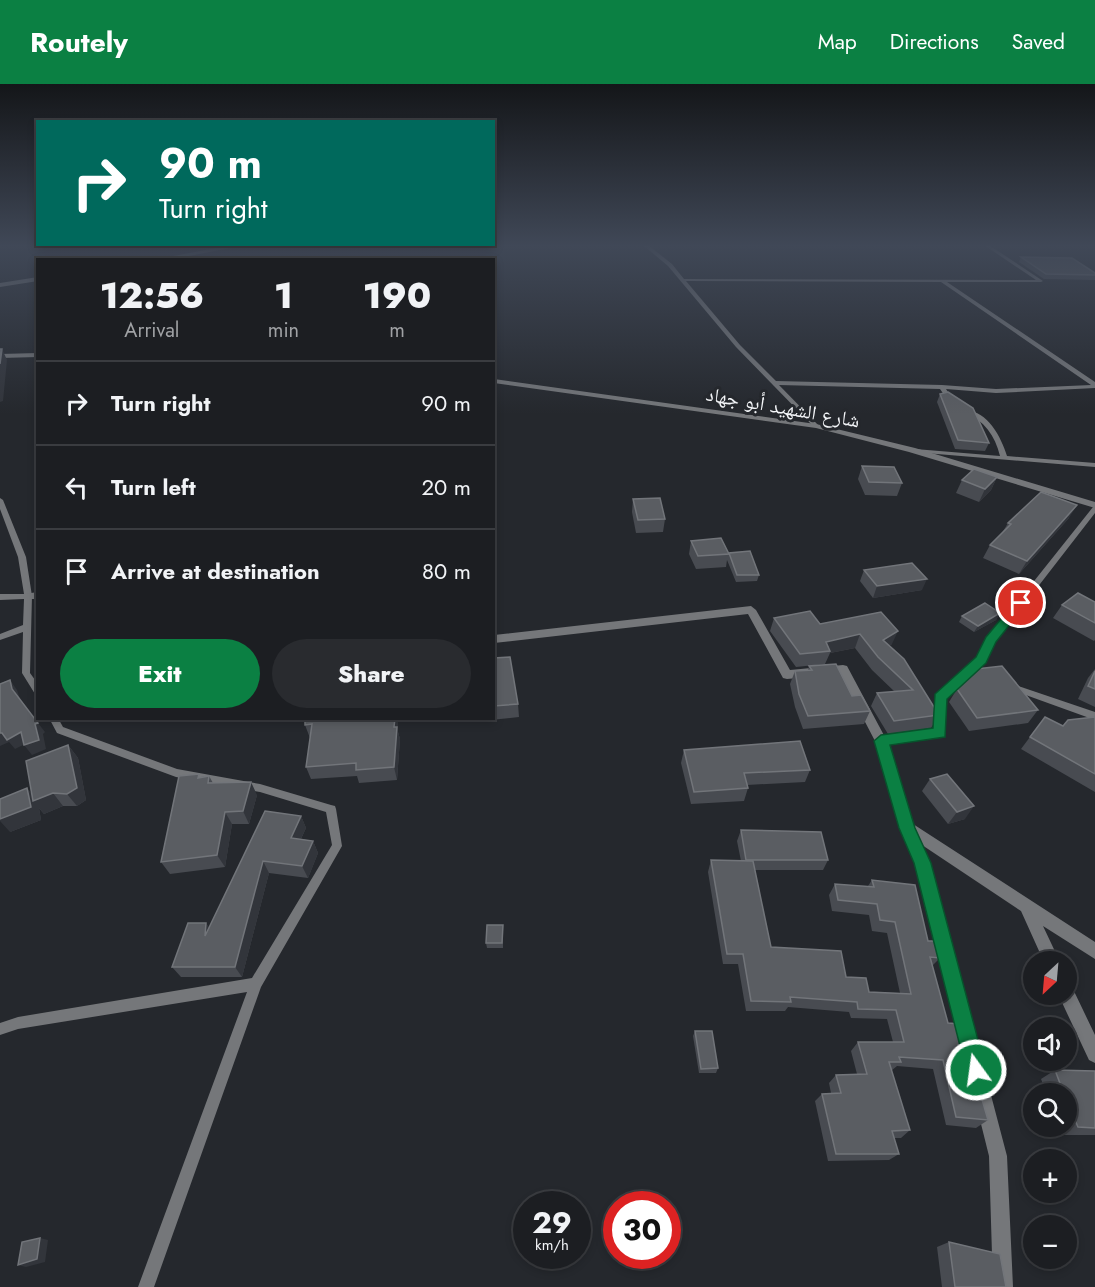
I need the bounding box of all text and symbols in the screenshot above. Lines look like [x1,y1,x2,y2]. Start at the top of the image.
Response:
text: Routely [30,22,128,63]
text: Map [818,27,857,57]
text: Directions [890,27,979,57]
text: Saved [1012,27,1065,57]
text: 90 m [159,133,262,194]
icon: right [60,144,138,222]
text: Turn right [159,189,267,228]
text: 12:56 [100,269,204,321]
text: 1 [274,269,293,321]
text: 190 [363,269,431,321]
text: Arrival [124,316,179,345]
text: min [268,316,299,345]
text: m [389,316,405,345]
street label: شارع الشهيد أبو جهاد [704,380,862,435]
icon: right [60,387,93,420]
text: Turn right [111,387,211,419]
text: 90 m [421,387,471,419]
icon: left [60,471,93,504]
text: Turn left [111,471,196,503]
text: 20 m [422,471,471,503]
icon: arrive [60,555,93,588]
text: Arrive at destination [111,555,320,587]
text: 80 m [422,555,471,587]
pin [995,577,1046,628]
icon: arrive [1004,586,1037,619]
button: Exit [60,639,260,708]
button: Share [272,639,471,708]
north arrow [1023,951,1077,1005]
map controls [1023,951,1077,1269]
button: sound [1023,1017,1077,1071]
position arrow [944,1038,1008,1102]
button: search [1023,1083,1077,1137]
button: + [1023,1149,1077,1203]
speed limit sign: 30 [603,1191,681,1269]
text: 29 [532,1201,572,1244]
button: − [1023,1215,1077,1269]
text: km/h [535,1234,569,1256]

